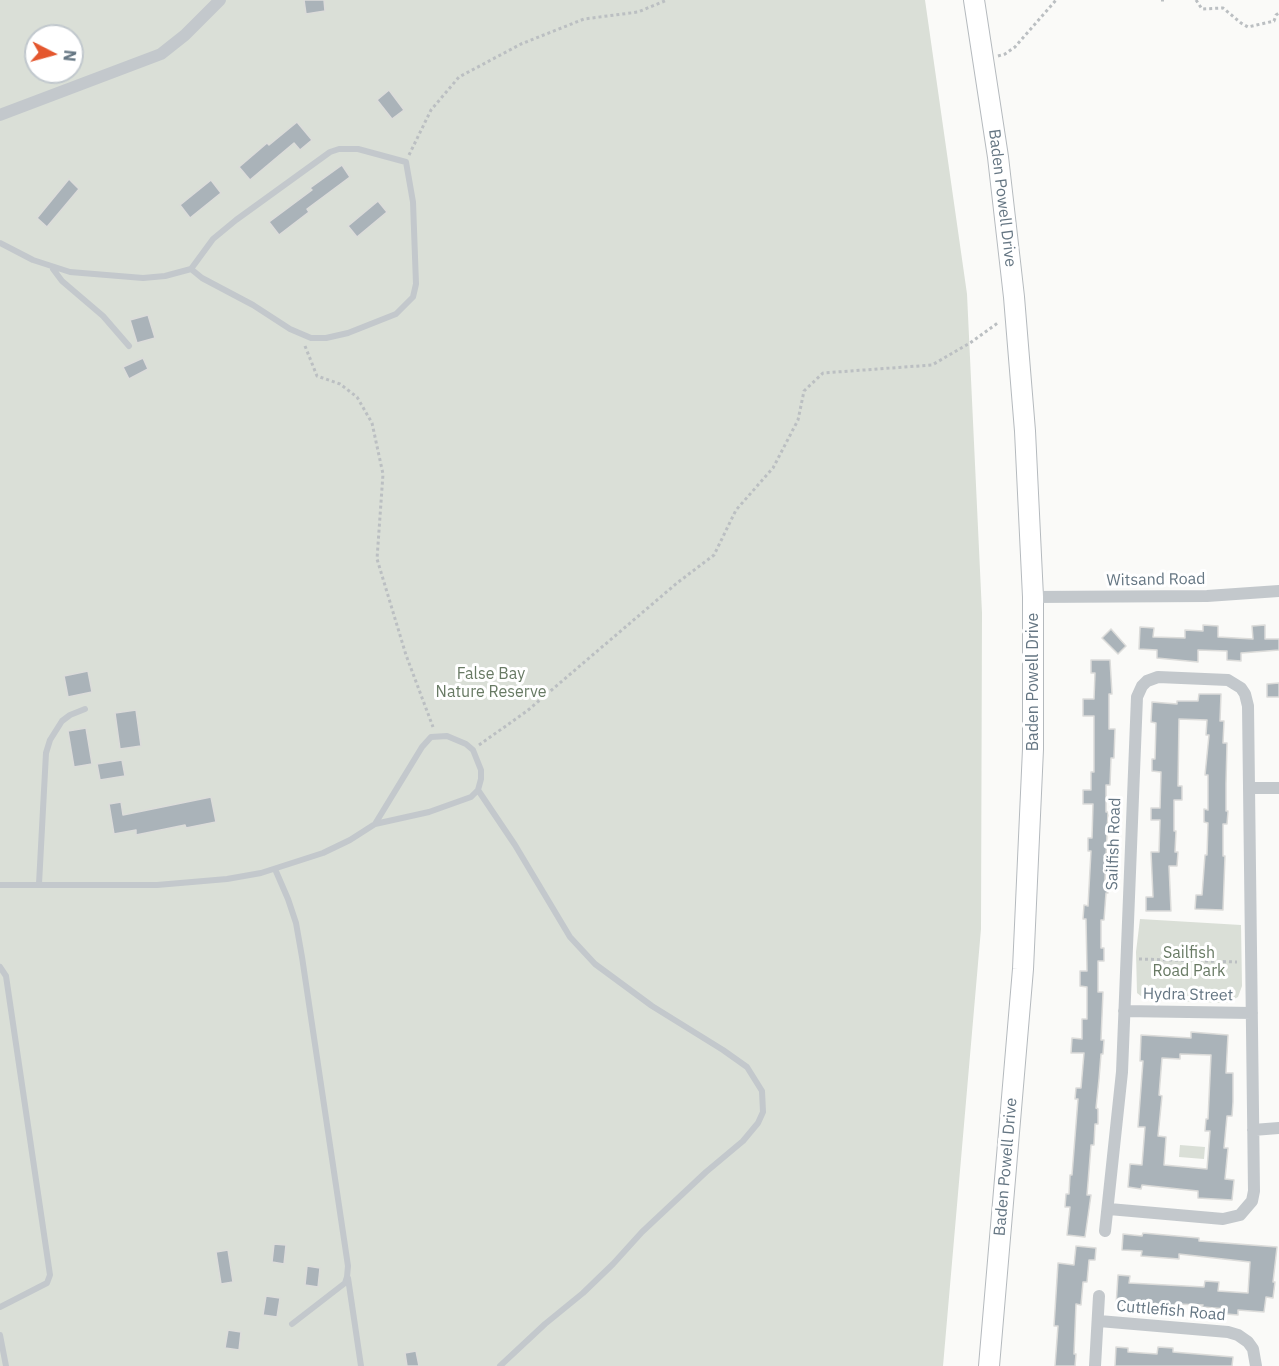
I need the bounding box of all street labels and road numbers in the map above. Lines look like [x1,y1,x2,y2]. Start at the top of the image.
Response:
street label: Baden Powell Drive [984,128,1020,268]
street label: Witsand Road [1106,570,1206,590]
street label: Baden Powell Drive [1023,613,1043,751]
street label: Sailfish Road [1103,797,1125,891]
street label: Hydra Street [1143,985,1233,1005]
street label: Baden Powell Drive [990,1097,1022,1237]
street label: Cuttlefish Road [1115,1297,1227,1325]

